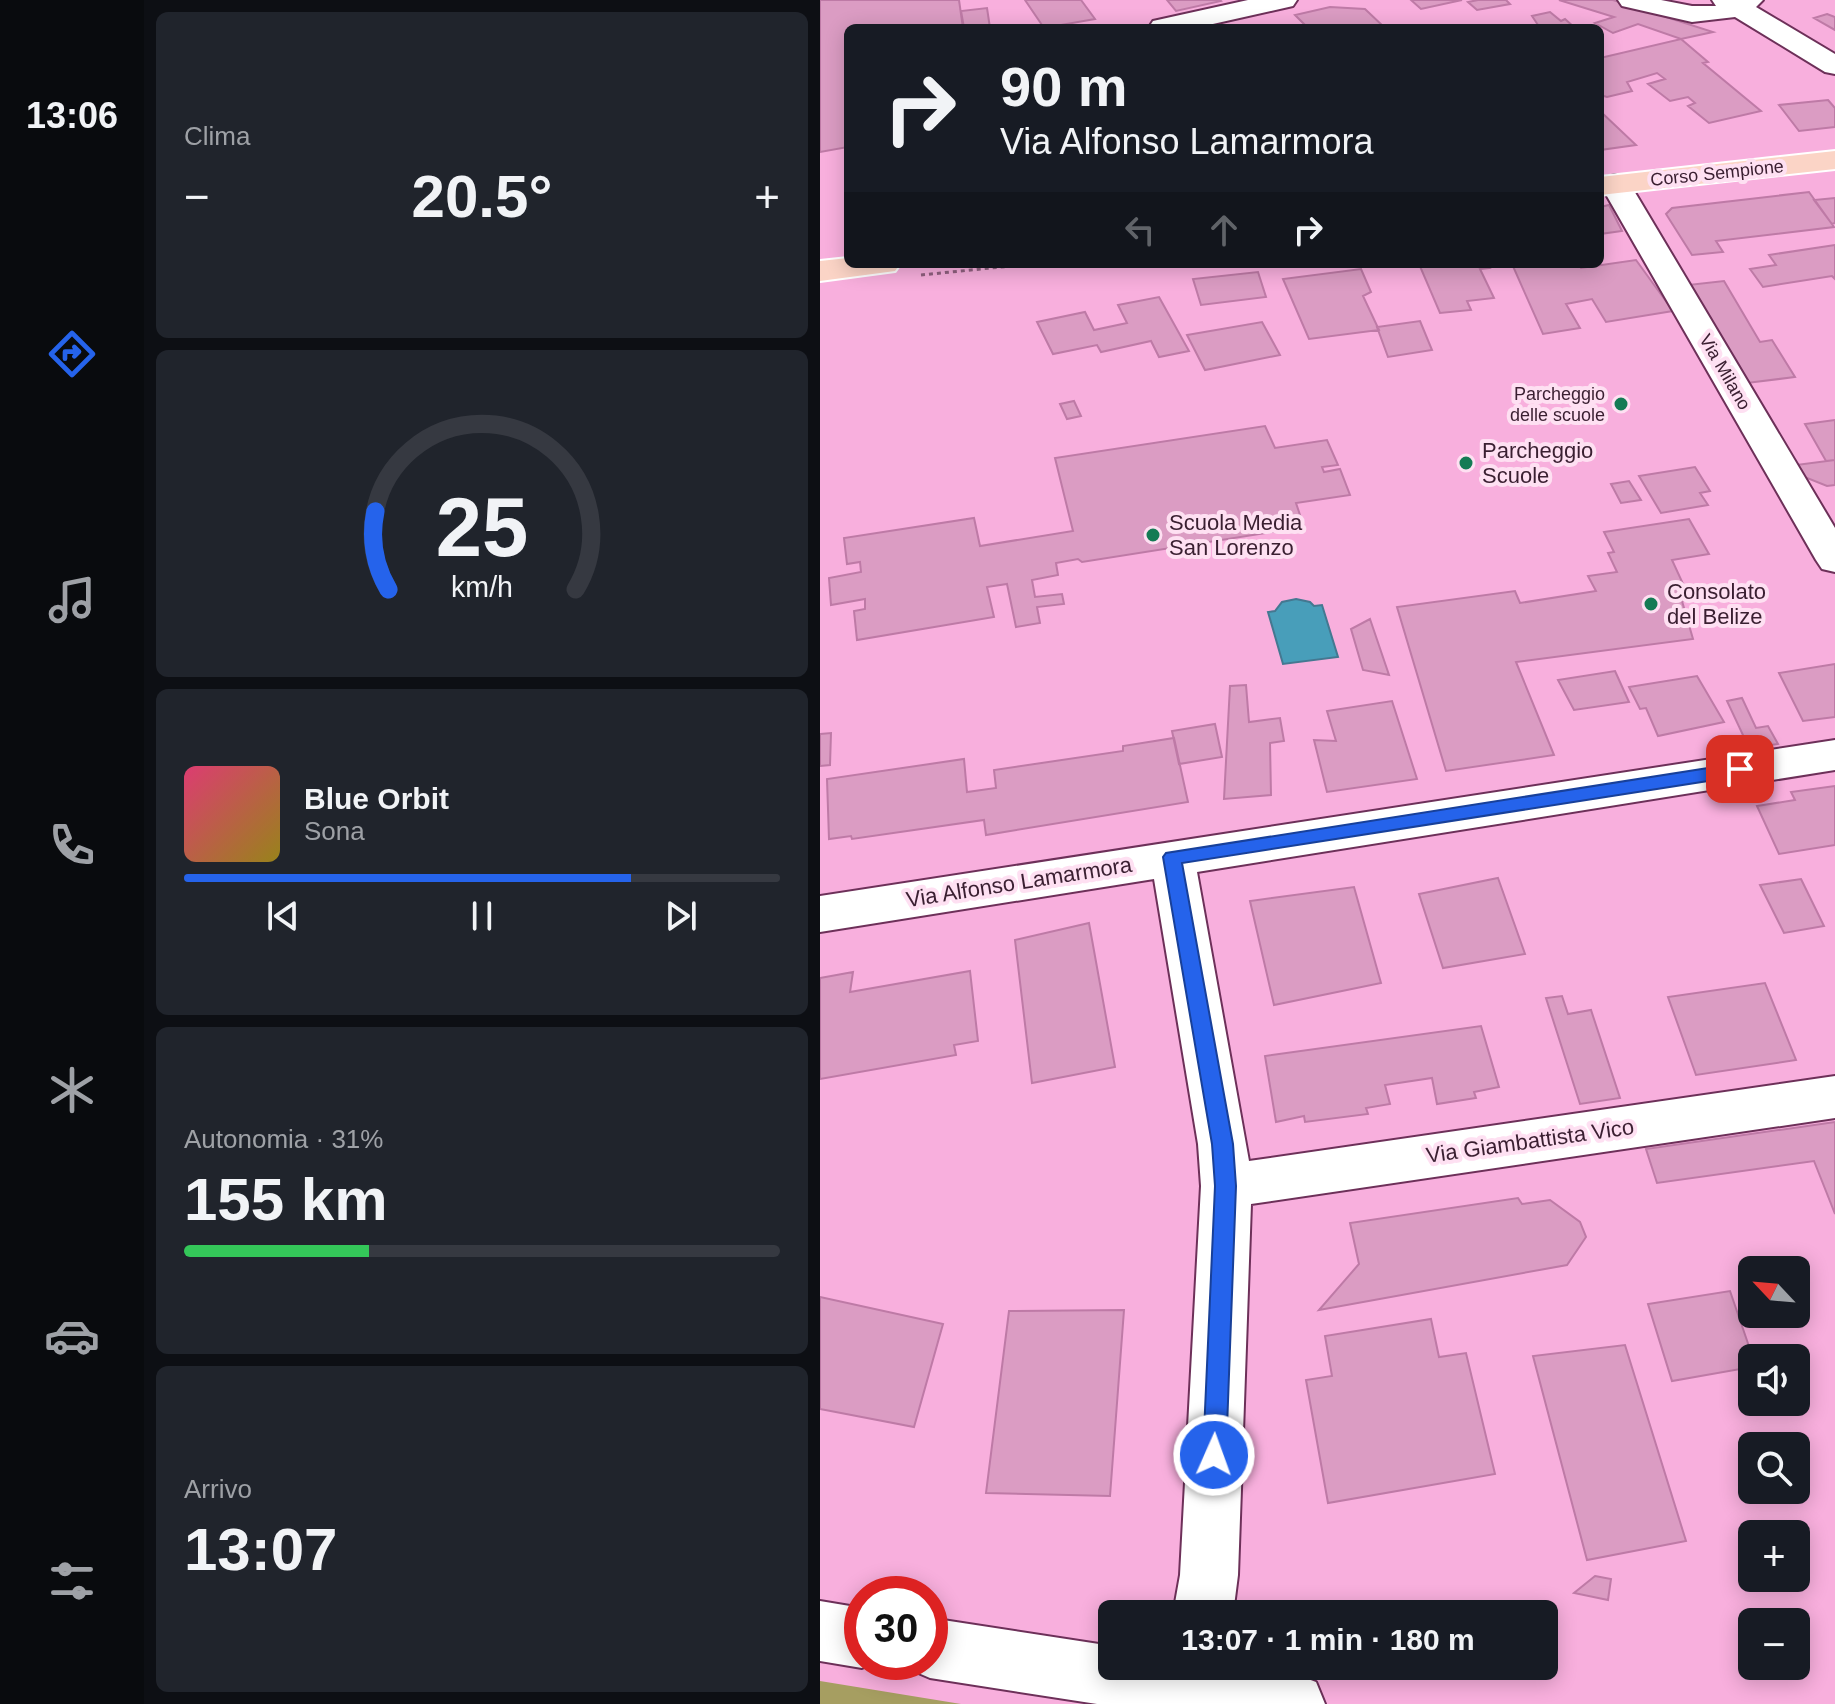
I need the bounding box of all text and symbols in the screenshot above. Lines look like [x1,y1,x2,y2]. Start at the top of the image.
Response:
text: 90 m [1000,55,1128,118]
icon: right [868,56,972,160]
text: 13:06 [26,95,118,136]
text: Clima [184,121,250,151]
text: Via Alfonso Lamarmora [1000,121,1374,162]
street label: Corso Sempione [1649,156,1785,190]
text: 20.5° [412,163,552,230]
text: − [184,172,210,221]
text: + [754,172,780,221]
icon: left [1118,208,1162,252]
icon: ahead [1202,208,1246,252]
icon: right [1286,208,1330,252]
icon: directions [44,326,100,382]
street label: Via Milano [1695,331,1755,413]
place label: Parcheggio delle scuole [1510,384,1605,425]
marker: Parcheggio delle scuole [1612,395,1630,413]
place label: Parcheggio Scuole [1482,438,1593,488]
marker: Parcheggio Scuole [1457,454,1475,472]
text: 25 [436,480,528,573]
place label: Scuola Media San Lorenzo [1169,510,1303,560]
marker: Scuola Media San Lorenzo [1144,526,1162,544]
text: km/h [451,571,513,603]
icon: music [44,572,100,628]
place label: Consolato del Belize [1667,579,1766,629]
marker: Consolato del Belize [1642,595,1660,613]
pin [1706,735,1774,803]
icon: arrive [1718,747,1762,791]
text: Blue Orbit [304,782,449,815]
text: Sona [304,816,365,846]
icon: phone [44,817,100,873]
street label: Via Alfonso Lamarmora [904,852,1134,912]
icon: previous [261,894,305,938]
icon: pause [460,894,504,938]
icon: next [659,894,703,938]
icon: climate [44,1062,100,1118]
street label: Via Giambattista Vico [1425,1114,1635,1168]
text: Autonomia · 31% [184,1124,383,1154]
text: 155 km [184,1166,388,1233]
north arrow [1738,1256,1810,1328]
map controls [1738,1256,1810,1680]
icon: car [44,1308,100,1364]
button: sound [1738,1344,1810,1416]
position arrow [1172,1413,1256,1497]
button: search [1738,1432,1810,1504]
text: Arrivo [184,1474,252,1504]
text: 13:07 [184,1516,337,1583]
button: + [1738,1520,1810,1592]
icon: filters [44,1553,100,1609]
speed limit sign: 30 [844,1576,948,1680]
button: − [1738,1608,1810,1680]
text: 13:07 · 1 min · 180 m [1181,1623,1475,1656]

